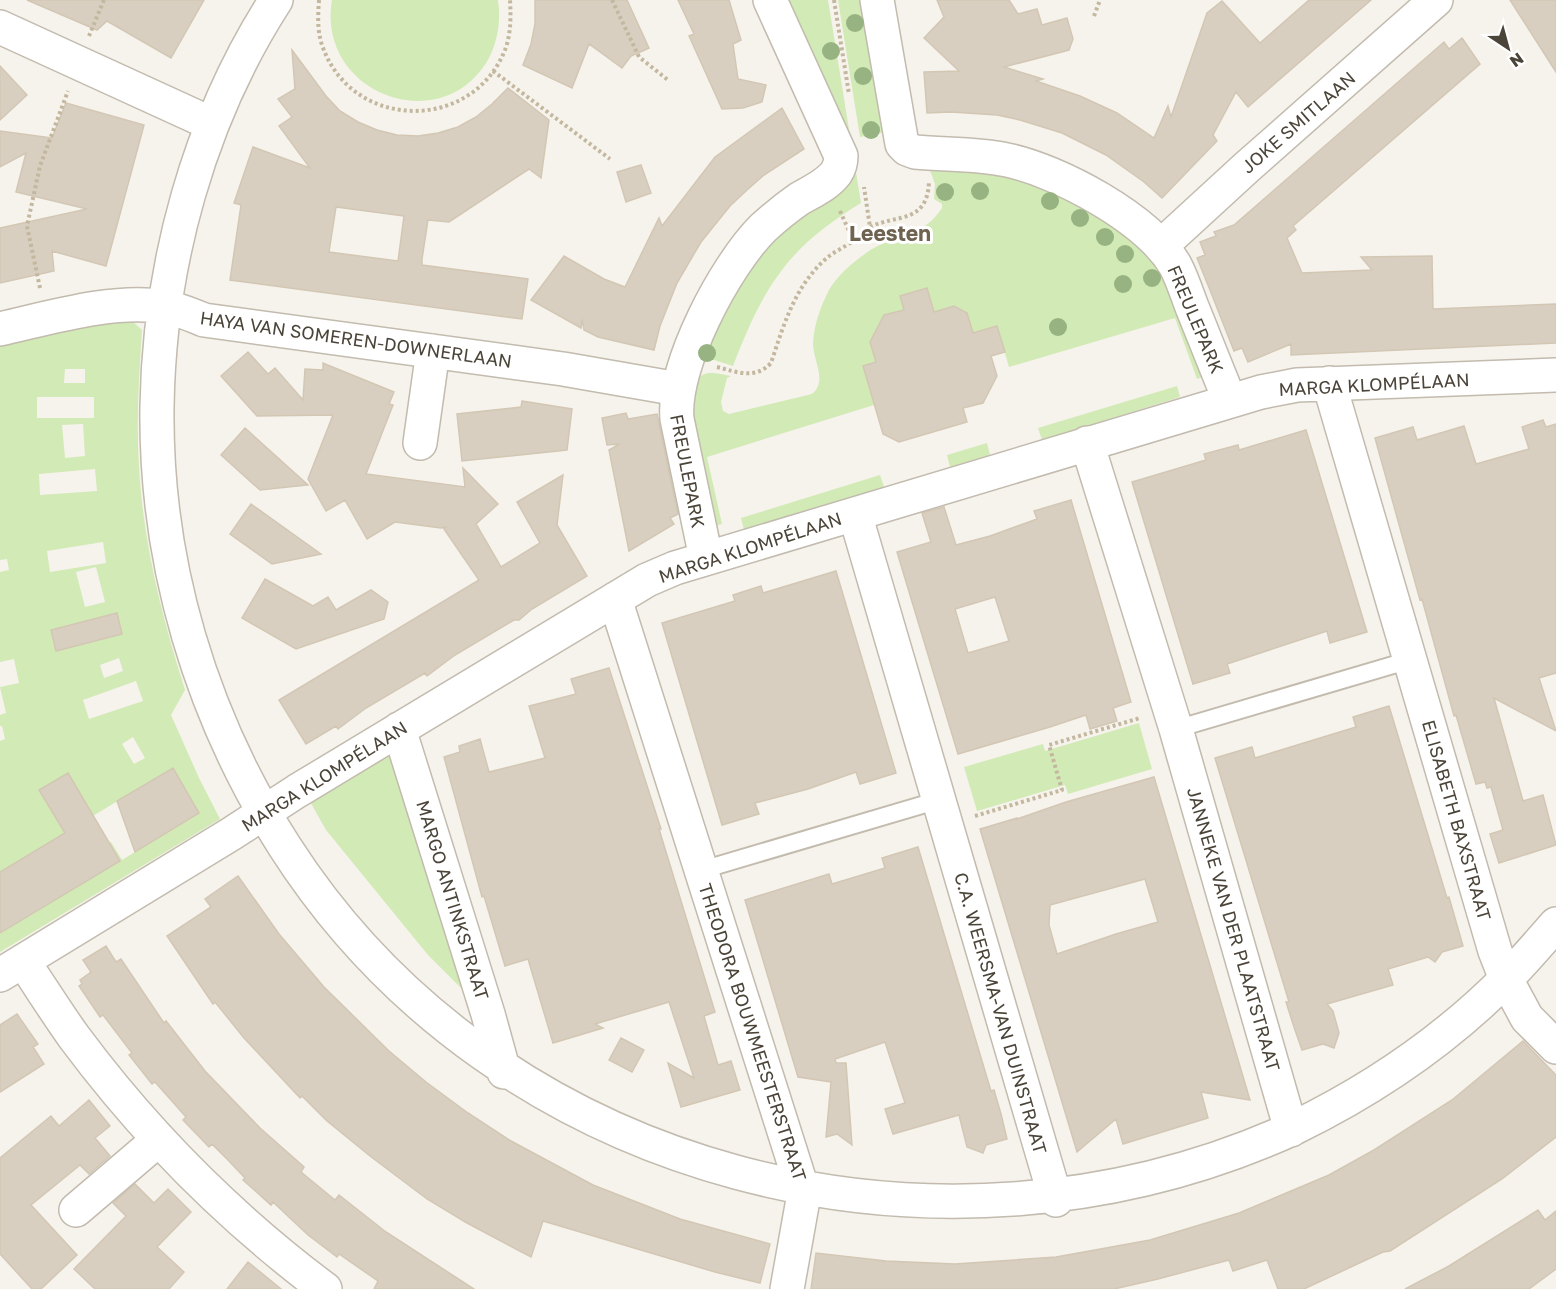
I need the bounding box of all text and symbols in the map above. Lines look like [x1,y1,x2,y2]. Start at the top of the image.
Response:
north arrow [1478,18,1538,78]
text: N [1506,48,1528,72]
street label: JOKE SMITLAAN [1236,66,1360,178]
district label: Leesten [849,220,931,246]
street label: FREULEPARK [1163,262,1229,376]
street label: HAYA VAN SOMEREN-DOWNERLAAN [199,306,513,372]
street label: MARGA KLOMPÉLAAN [1278,368,1470,400]
street label: FREULEPARK [666,412,710,530]
street label: MARGA KLOMPÉLAAN [656,507,844,587]
street label: MARGA KLOMPÉLAAN [237,716,411,836]
street label: ELISABETH BAXSTRAAT [1418,717,1496,923]
street label: JANNEKE VAN DER PLAATSTRAAT [1183,785,1285,1073]
street label: MARGO ANTINKSTRAAT [412,798,494,1002]
street label: C.A. WEERSMA-VAN DUINSTRAAT [950,870,1052,1156]
street label: THEODORA BOUWMEESTERSTRAAT [694,880,812,1184]

